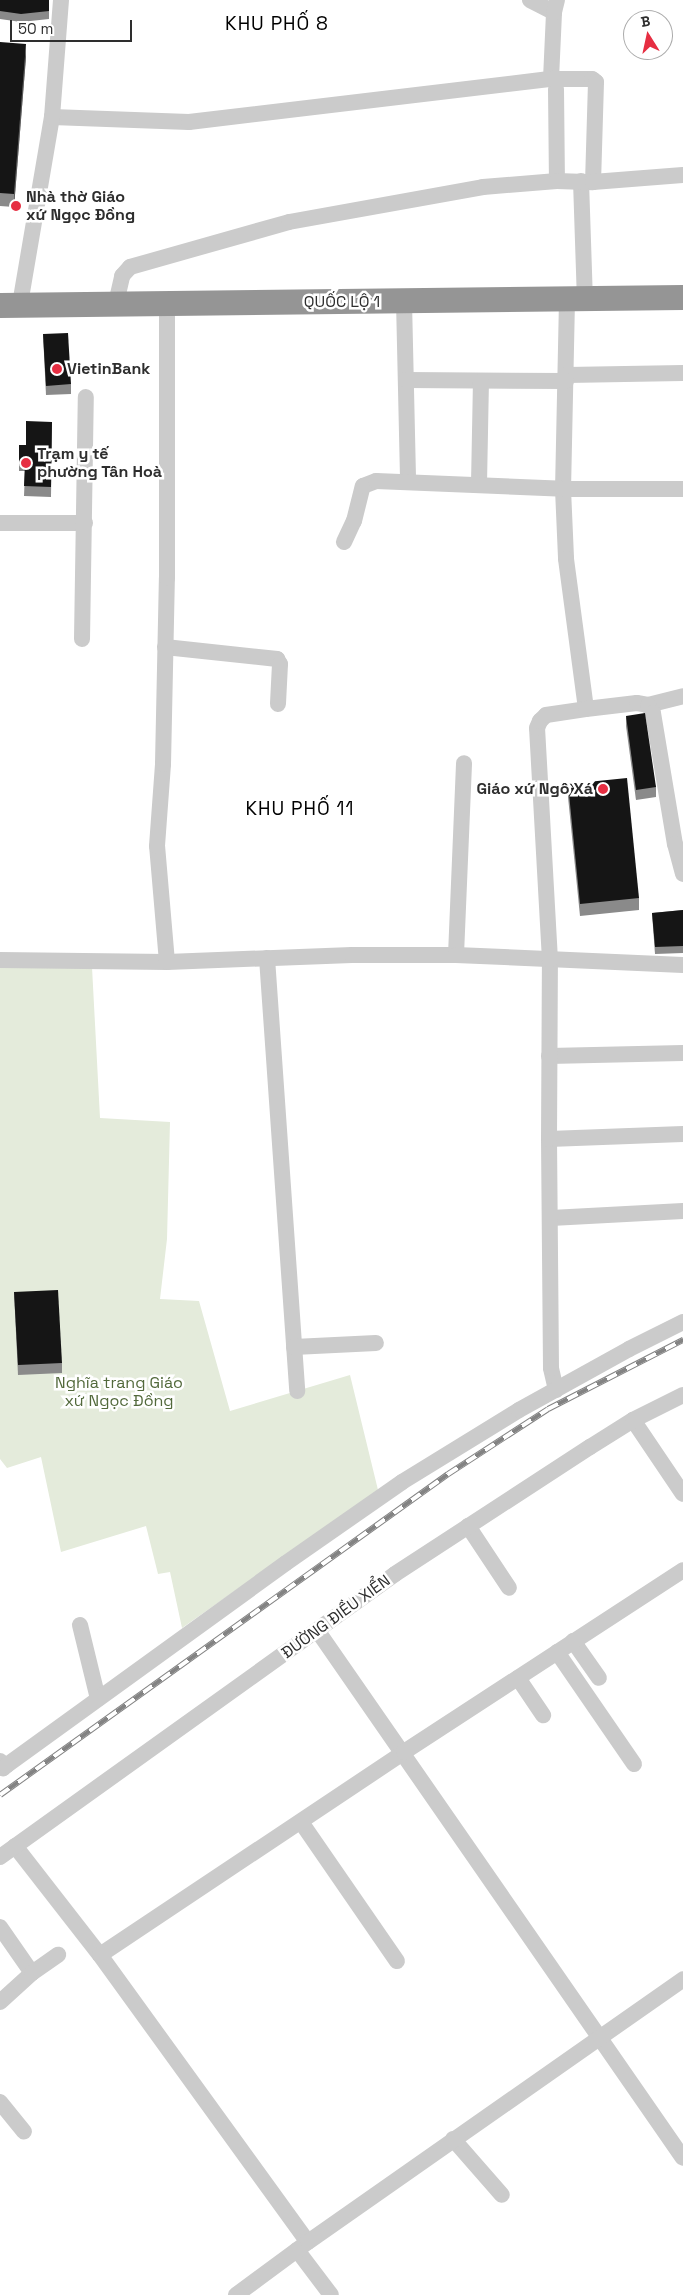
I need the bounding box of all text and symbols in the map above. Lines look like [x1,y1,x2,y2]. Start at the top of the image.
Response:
scale bar [12,10,135,42]
north arrow [623,10,673,60]
text: B [639,12,652,31]
district label: KHU PHỐ 8 [224,13,330,35]
text: 50 m [18,19,53,38]
place label: Nhà thờ Giáo xứ Ngọc Đồng [26,187,135,225]
marker: Nhà thờ Giáo xứ Ngọc Đồng [10,200,22,212]
street label: QUỐC LỘ 1 [304,292,380,312]
place label: VietinBank [67,359,150,379]
marker: VietinBank [51,363,63,375]
place label: Trạm y tế phường Tân Hoà [37,444,162,482]
marker: Trạm y tế phường Tân Hoà [19,456,33,470]
place label: Giáo xứ Ngô Xá [476,779,593,799]
marker: Giáo xứ Ngô Xá [597,783,609,795]
district label: KHU PHỐ 11 [244,798,356,820]
park label: Nghĩa trang Giáo xứ Ngọc Đồng [55,1373,183,1411]
street label: ĐƯỜNG ĐIỀU XIỂN [278,1571,394,1663]

